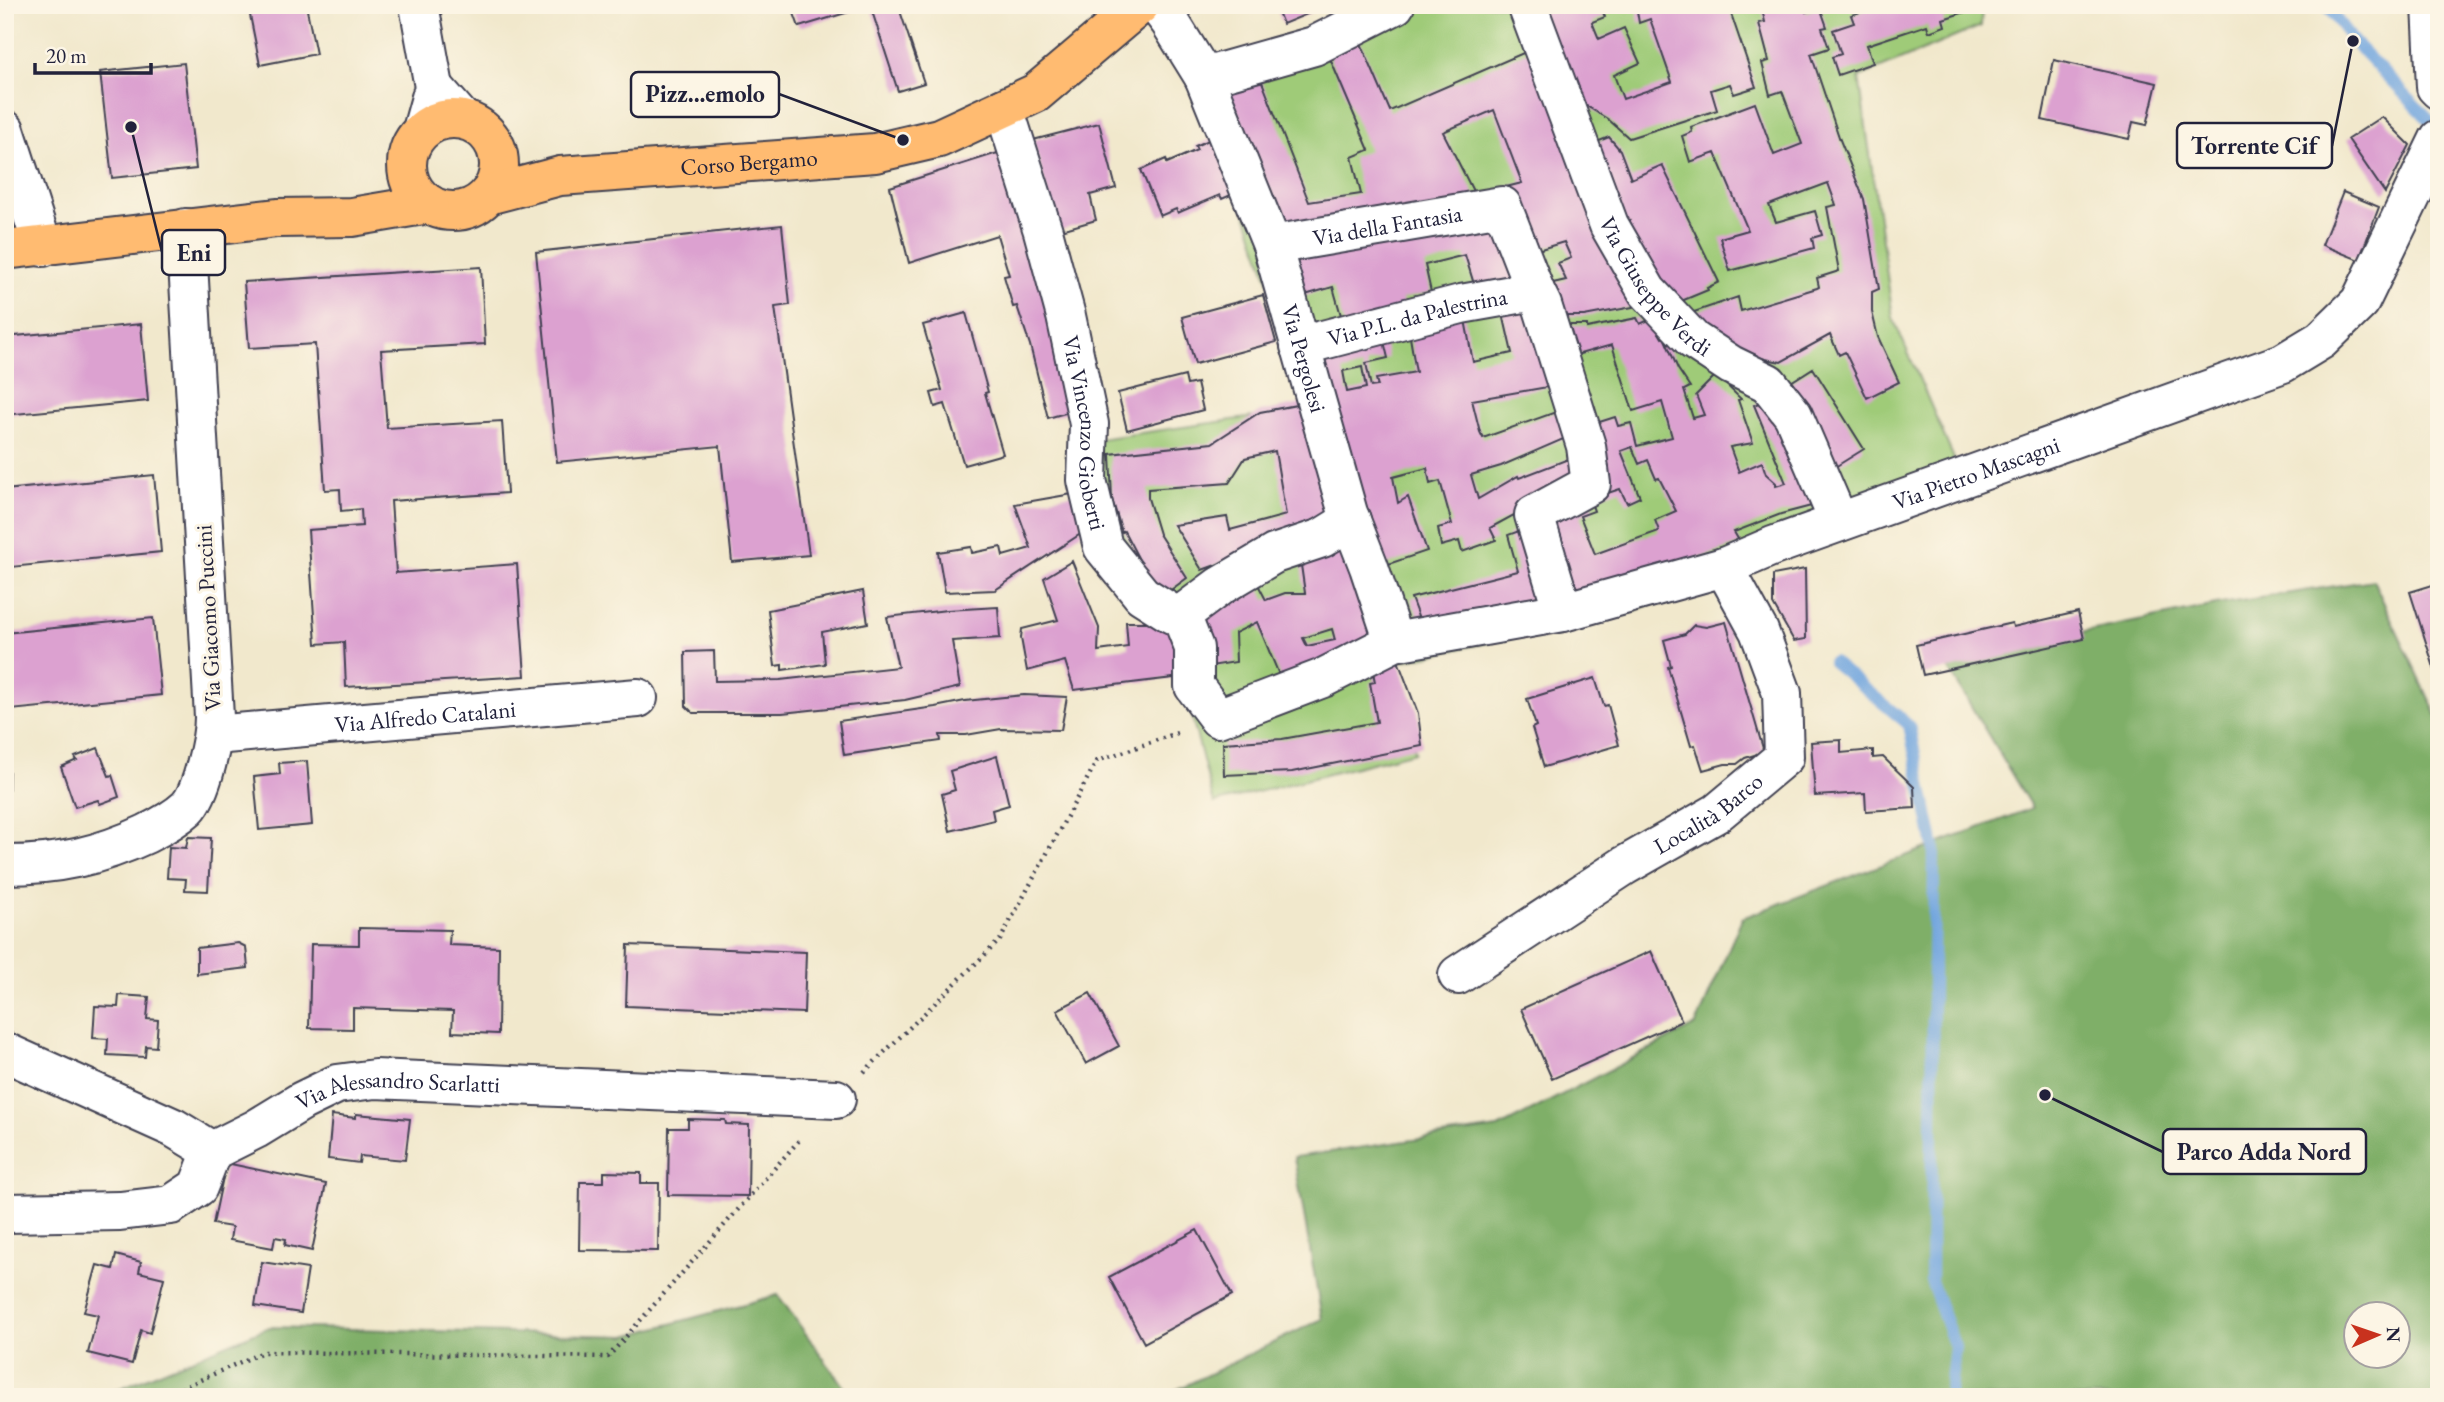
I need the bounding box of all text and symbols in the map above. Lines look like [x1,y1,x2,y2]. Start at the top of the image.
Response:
scale bar [35,32,150,76]
text: 20 m [46,42,87,69]
callout: Pizz...emolo [631,72,779,117]
text: Pizz...emolo [645,78,765,109]
callout: Torrente Cif [2177,123,2332,168]
text: Torrente Cif [2191,130,2321,161]
street label: Corso Bergamo [679,142,819,182]
street label: Via della Fantasia [1310,198,1465,253]
street label: Via Giuseppe Verdi [1592,212,1717,363]
callout: Eni [162,230,225,275]
text: Eni [177,237,211,268]
street label: Via P.L. da Palestrina [1324,281,1510,353]
street label: Via Pergolesi [1275,301,1334,416]
street label: Via Vincenzo Gioberti [1056,333,1114,533]
street label: Via Pietro Mascagni [1888,429,2064,517]
street label: Via Giacomo Puccini [188,524,228,712]
street label: Via Alfredo Catalani [333,694,517,739]
street label: Località Barco [1648,766,1769,861]
street label: Via Alessandro Scarlatti [291,1064,501,1117]
callout: Parco Adda Nord [2163,1129,2366,1174]
text: Parco Adda Nord [2177,1136,2352,1167]
north arrow [2342,1300,2412,1370]
text: N [2381,1326,2406,1343]

